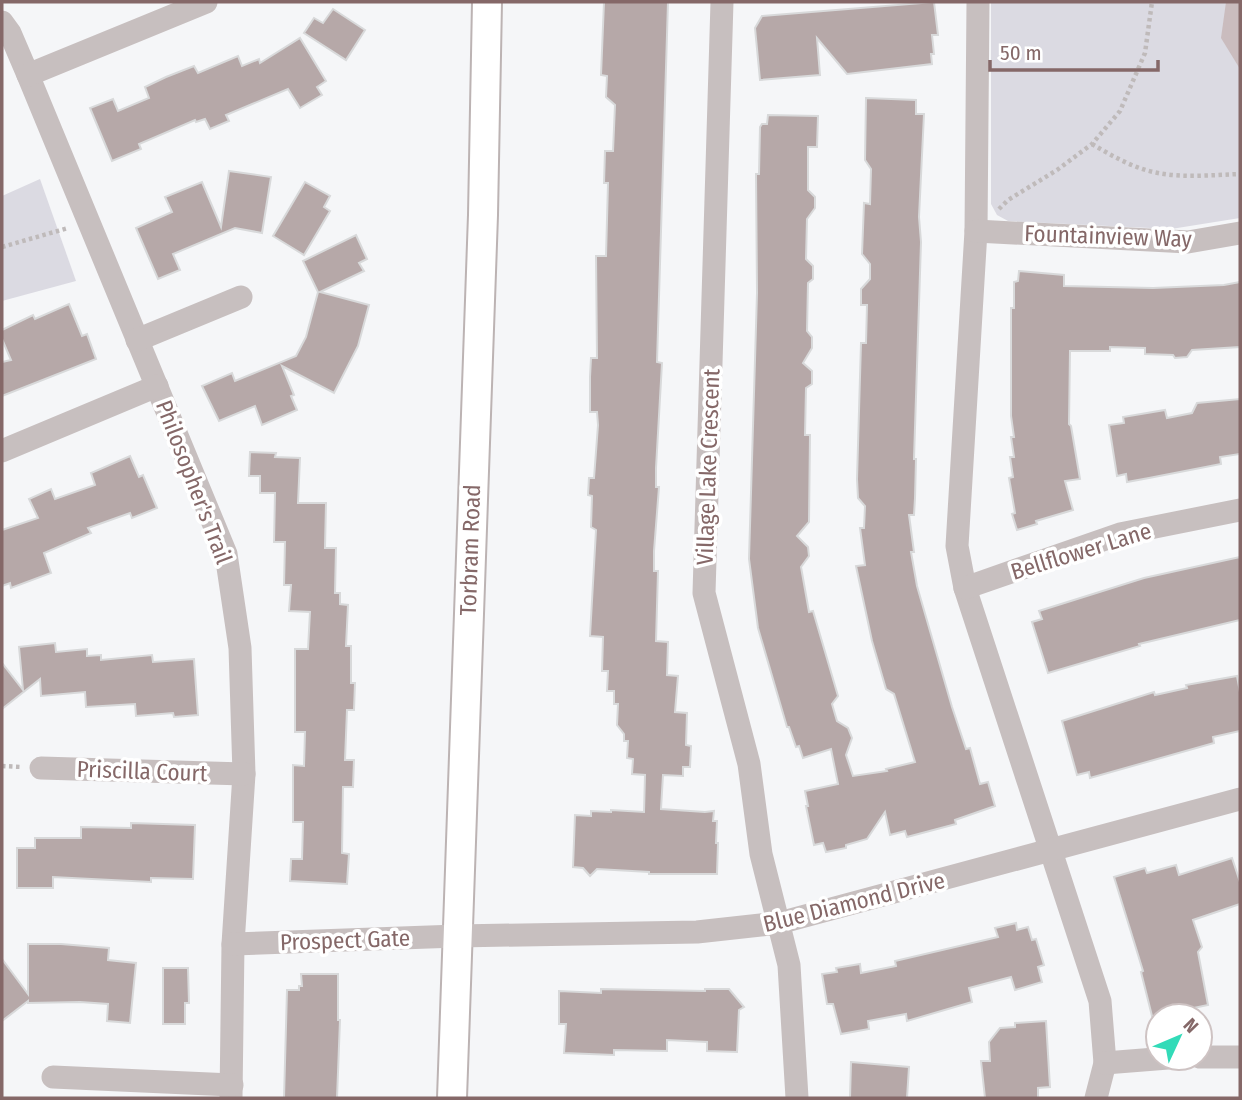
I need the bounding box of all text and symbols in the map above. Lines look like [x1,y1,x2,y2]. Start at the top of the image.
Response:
scale bar [990,28,1158,72]
text: 50 m [1000,40,1042,66]
street label: Fountainview Way [1024,219,1193,253]
street label: Village Lake Crescent [691,368,725,566]
street label: Philosopher's Trail [150,396,238,568]
street label: Torbram Road [454,484,486,616]
street label: Bellflower Lane [1007,516,1155,586]
street label: Priscilla Court [76,755,208,787]
street label: Blue Diamond Drive [760,866,948,938]
street label: Prospect Gate [279,924,411,956]
north arrow [1144,1002,1214,1072]
text: N [1179,1013,1203,1038]

